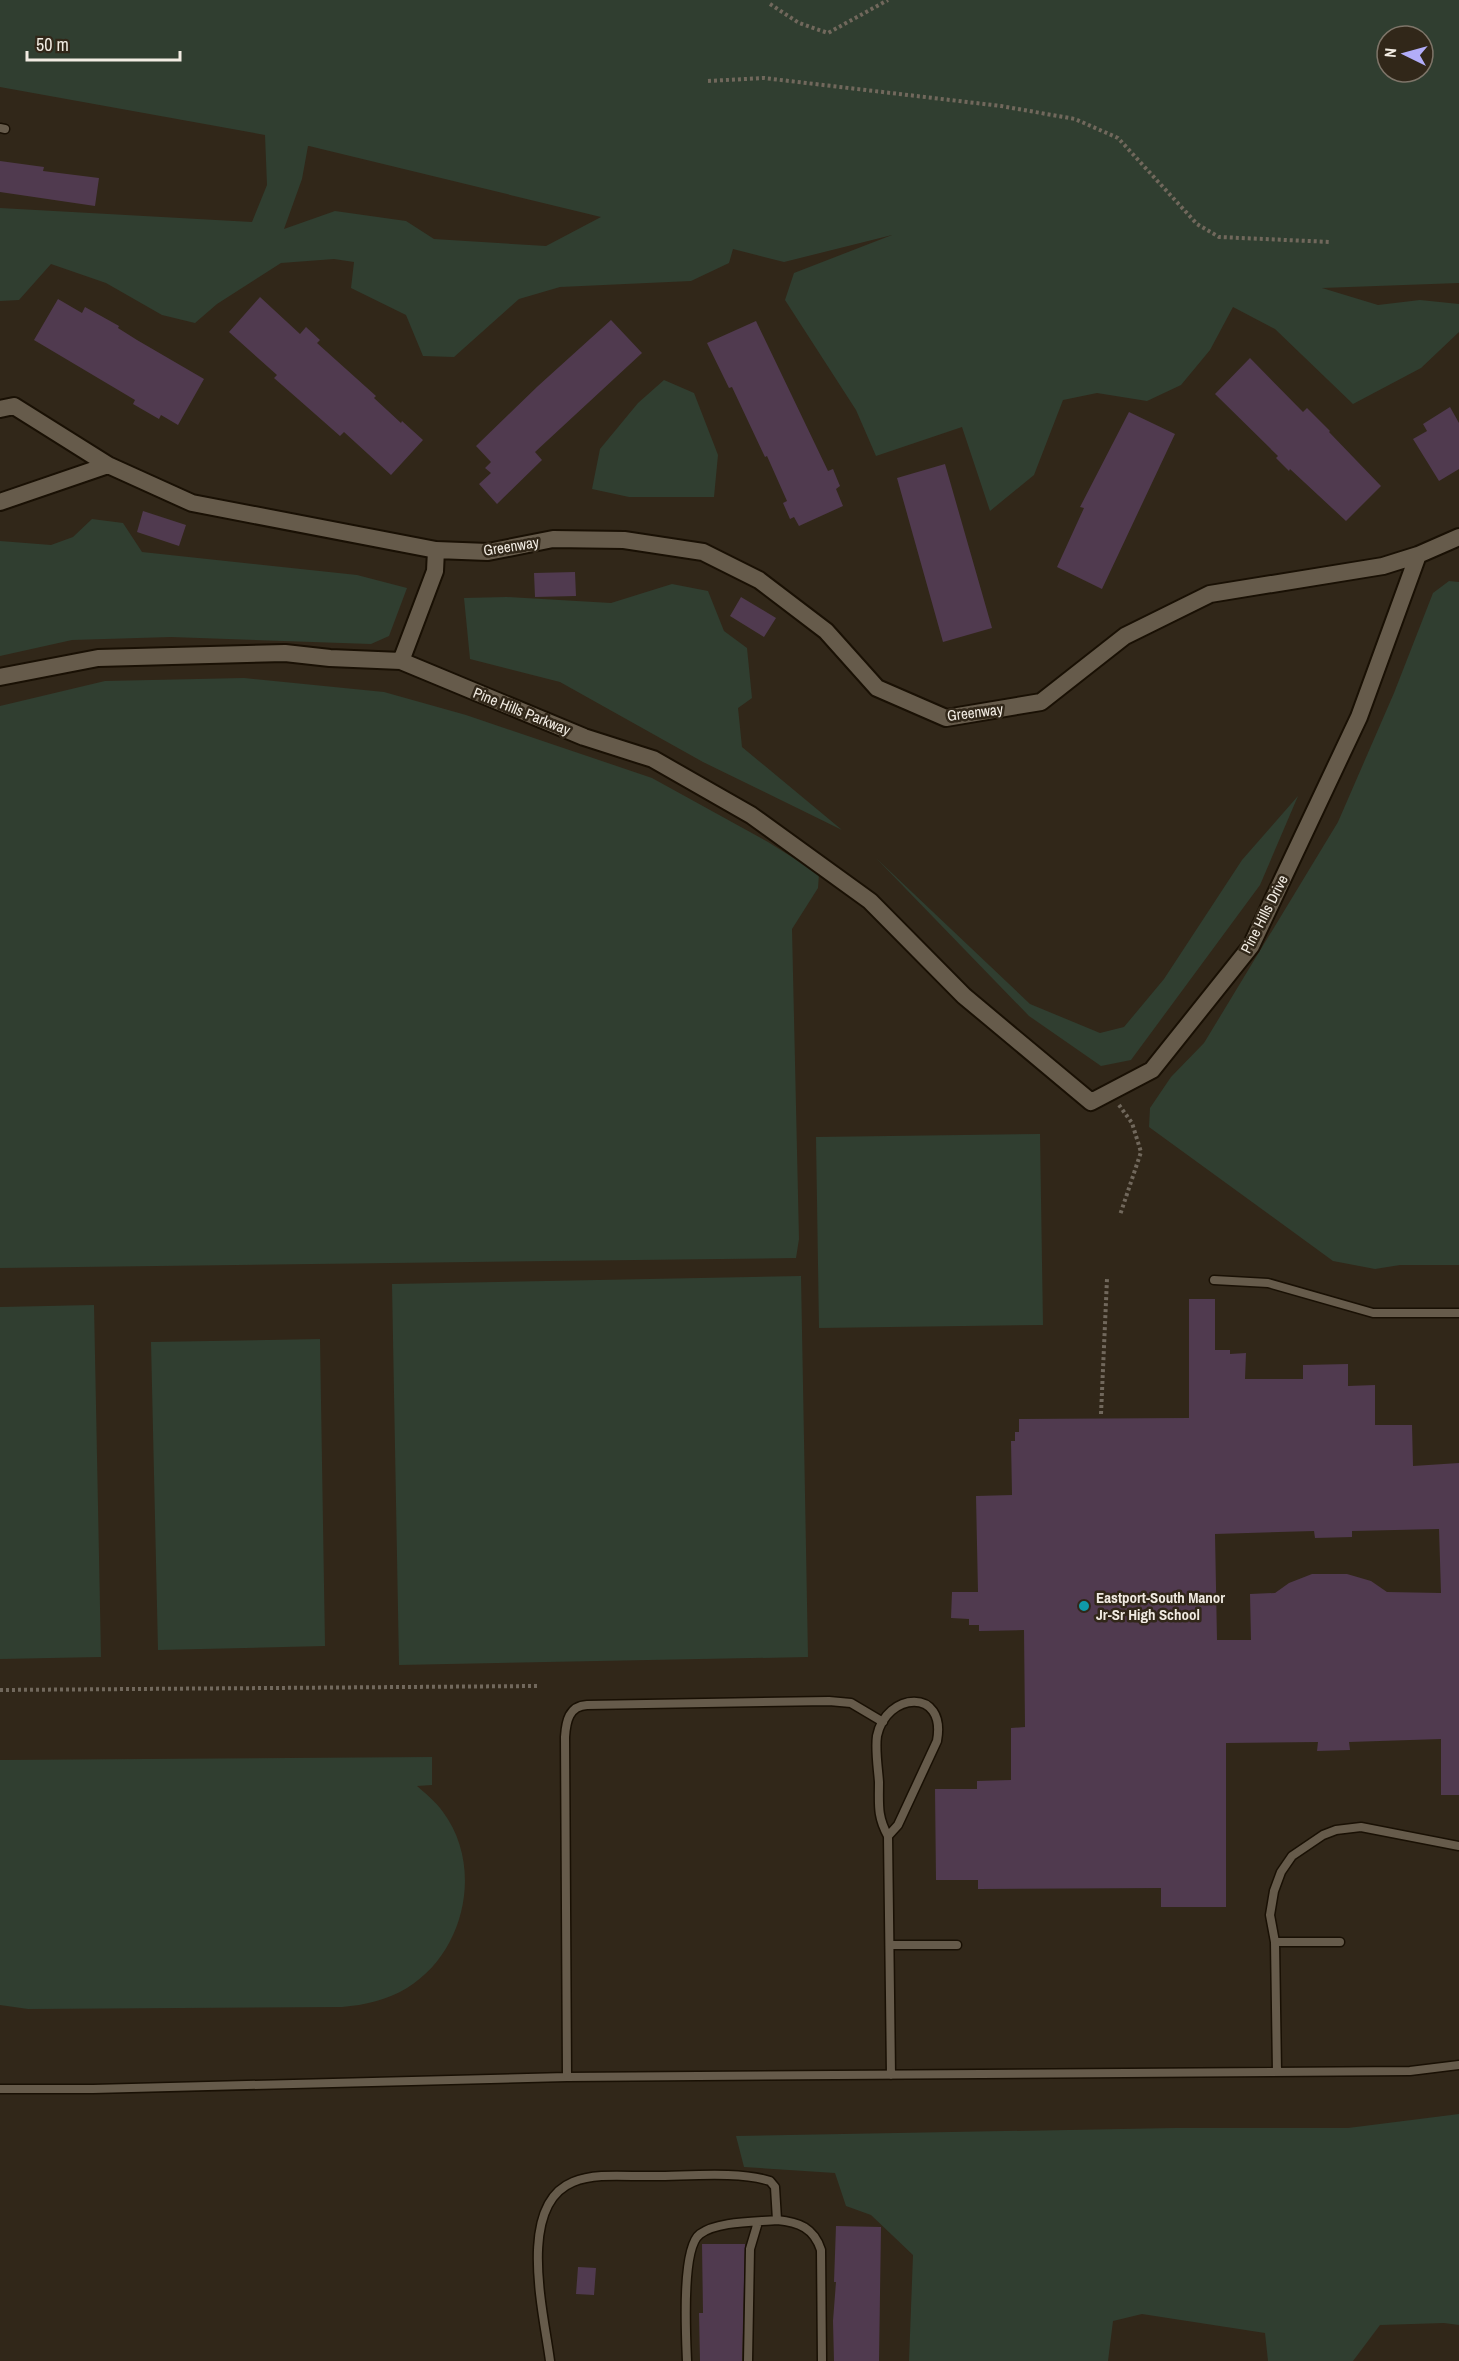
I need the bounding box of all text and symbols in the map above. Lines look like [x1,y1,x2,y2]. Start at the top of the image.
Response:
scale bar [27,24,180,62]
north arrow [1375,24,1435,84]
text: 50 m [36,32,69,57]
text: N [1379,47,1401,58]
street label: Greenway [482,531,541,561]
street label: Pine Hills Parkway [470,682,575,740]
street label: Greenway [946,698,1005,726]
street label: Pine Hills Drive [1235,871,1293,957]
place label: Eastport-South Manor Jr-Sr High School [1096,1587,1225,1625]
marker: Eastport-South Manor Jr-Sr High School [1077,1599,1091,1613]

